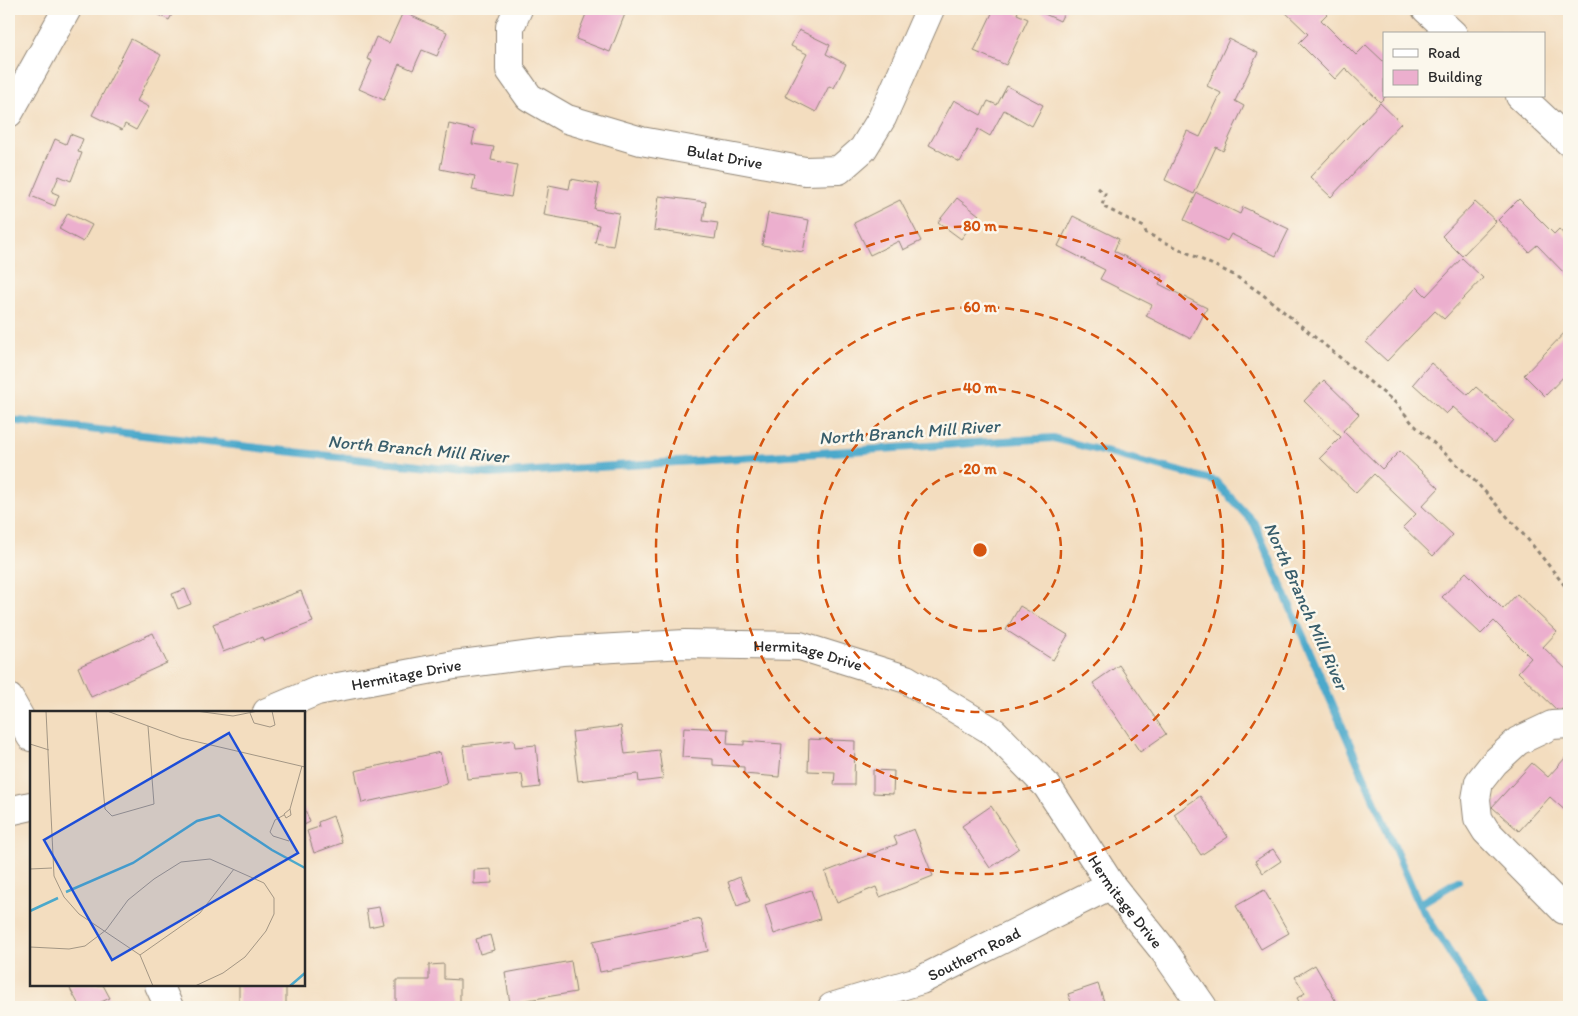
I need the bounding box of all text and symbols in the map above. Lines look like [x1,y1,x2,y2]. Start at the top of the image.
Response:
legend [1383,32,1546,98]
text: Road [1428,44,1461,62]
text: Building [1428,68,1482,86]
street label: Bulat Drive [685,140,764,173]
text: 80 m [963,217,997,235]
text: 60 m [963,298,997,316]
text: 40 m [963,379,998,397]
water label: North Branch Mill River [818,415,1002,449]
water label: North Branch Mill River [327,430,511,468]
text: 20 m [963,460,997,478]
water label: North Branch Mill River [1259,519,1354,695]
centre of rings [971,541,989,559]
street label: Hermitage Drive [753,636,865,675]
street label: Hermitage Drive [349,655,463,694]
inset map [30,711,305,986]
street label: Hermitage Drive [1085,851,1167,952]
street label: Southern Road [924,922,1024,985]

